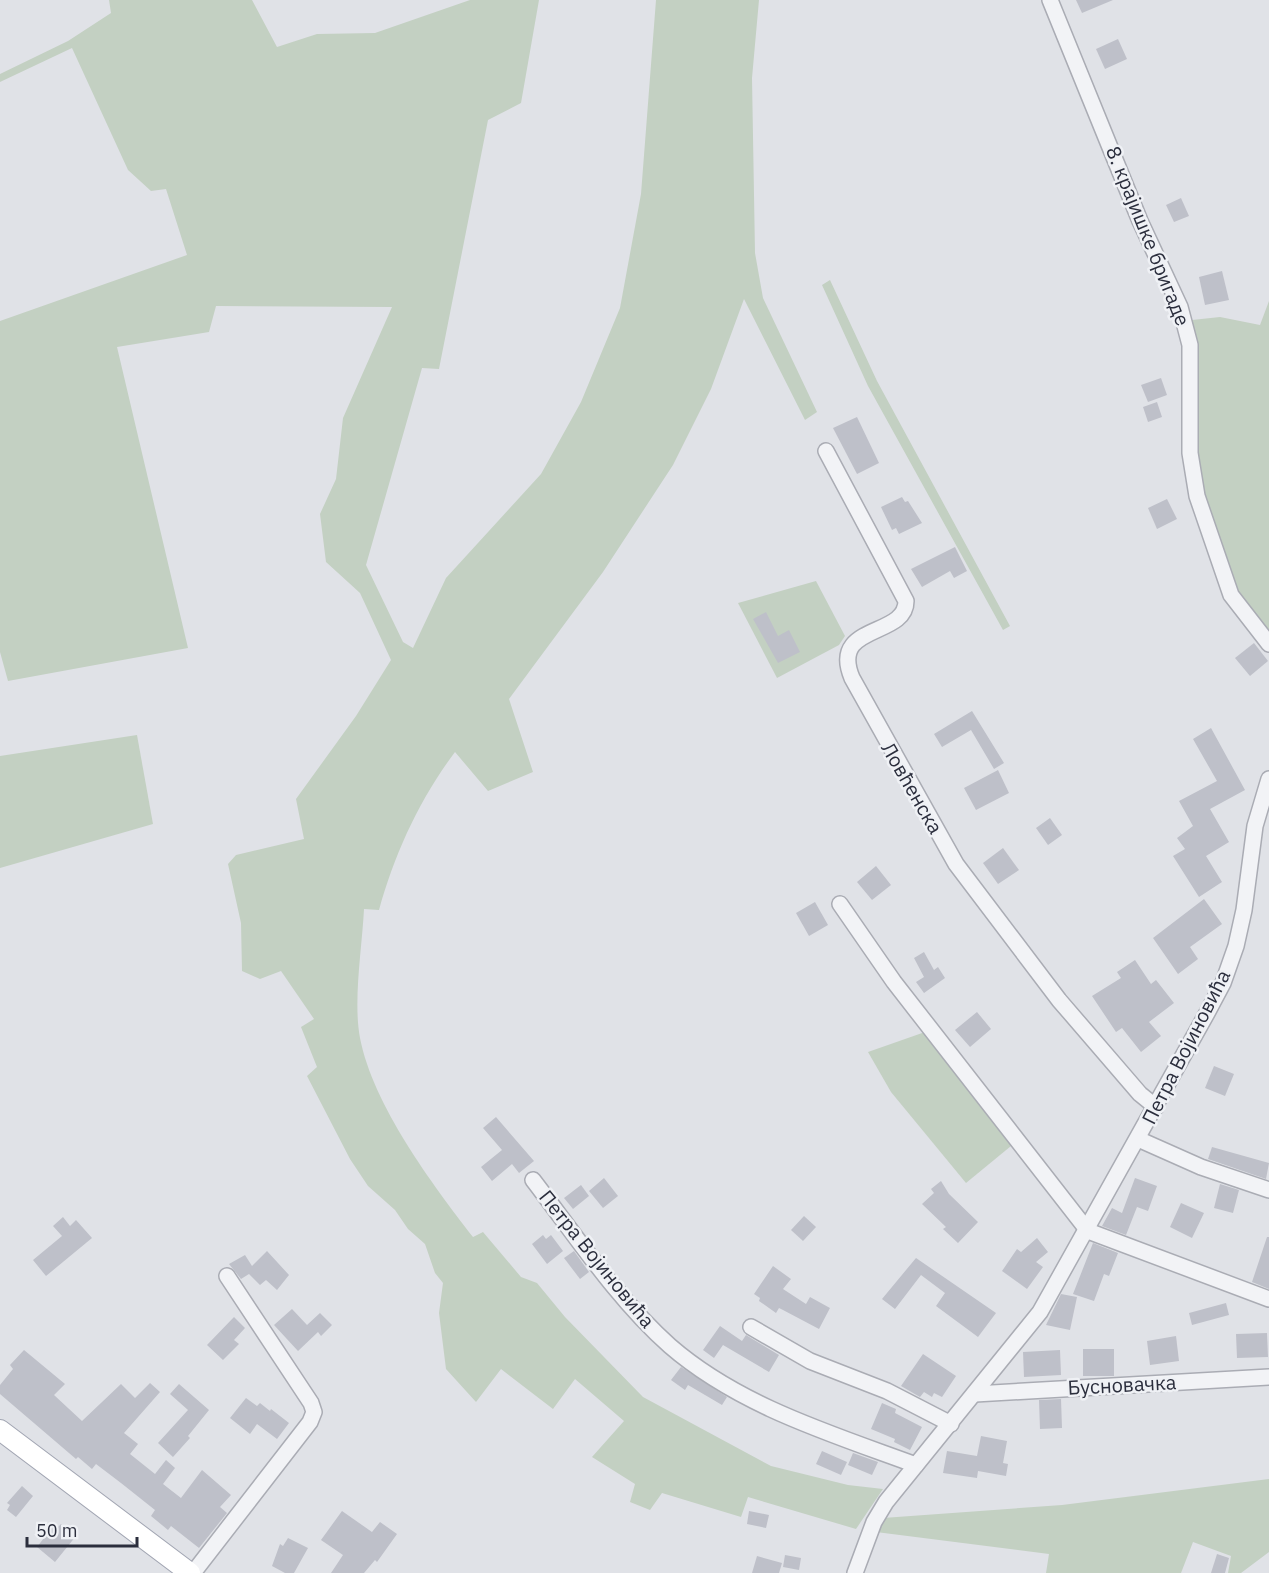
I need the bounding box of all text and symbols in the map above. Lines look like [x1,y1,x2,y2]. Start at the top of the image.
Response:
street label: 8. крајишке бригаде [1100,142,1197,330]
street label: Ловћенска [875,737,950,839]
street label: Петра Војиновића [1135,965,1236,1129]
street label: Петра Војиновића [533,1184,662,1333]
street label: Бусновачка [1067,1368,1177,1401]
scale bar [27,1510,136,1548]
text: 50 m [36,1519,78,1542]

